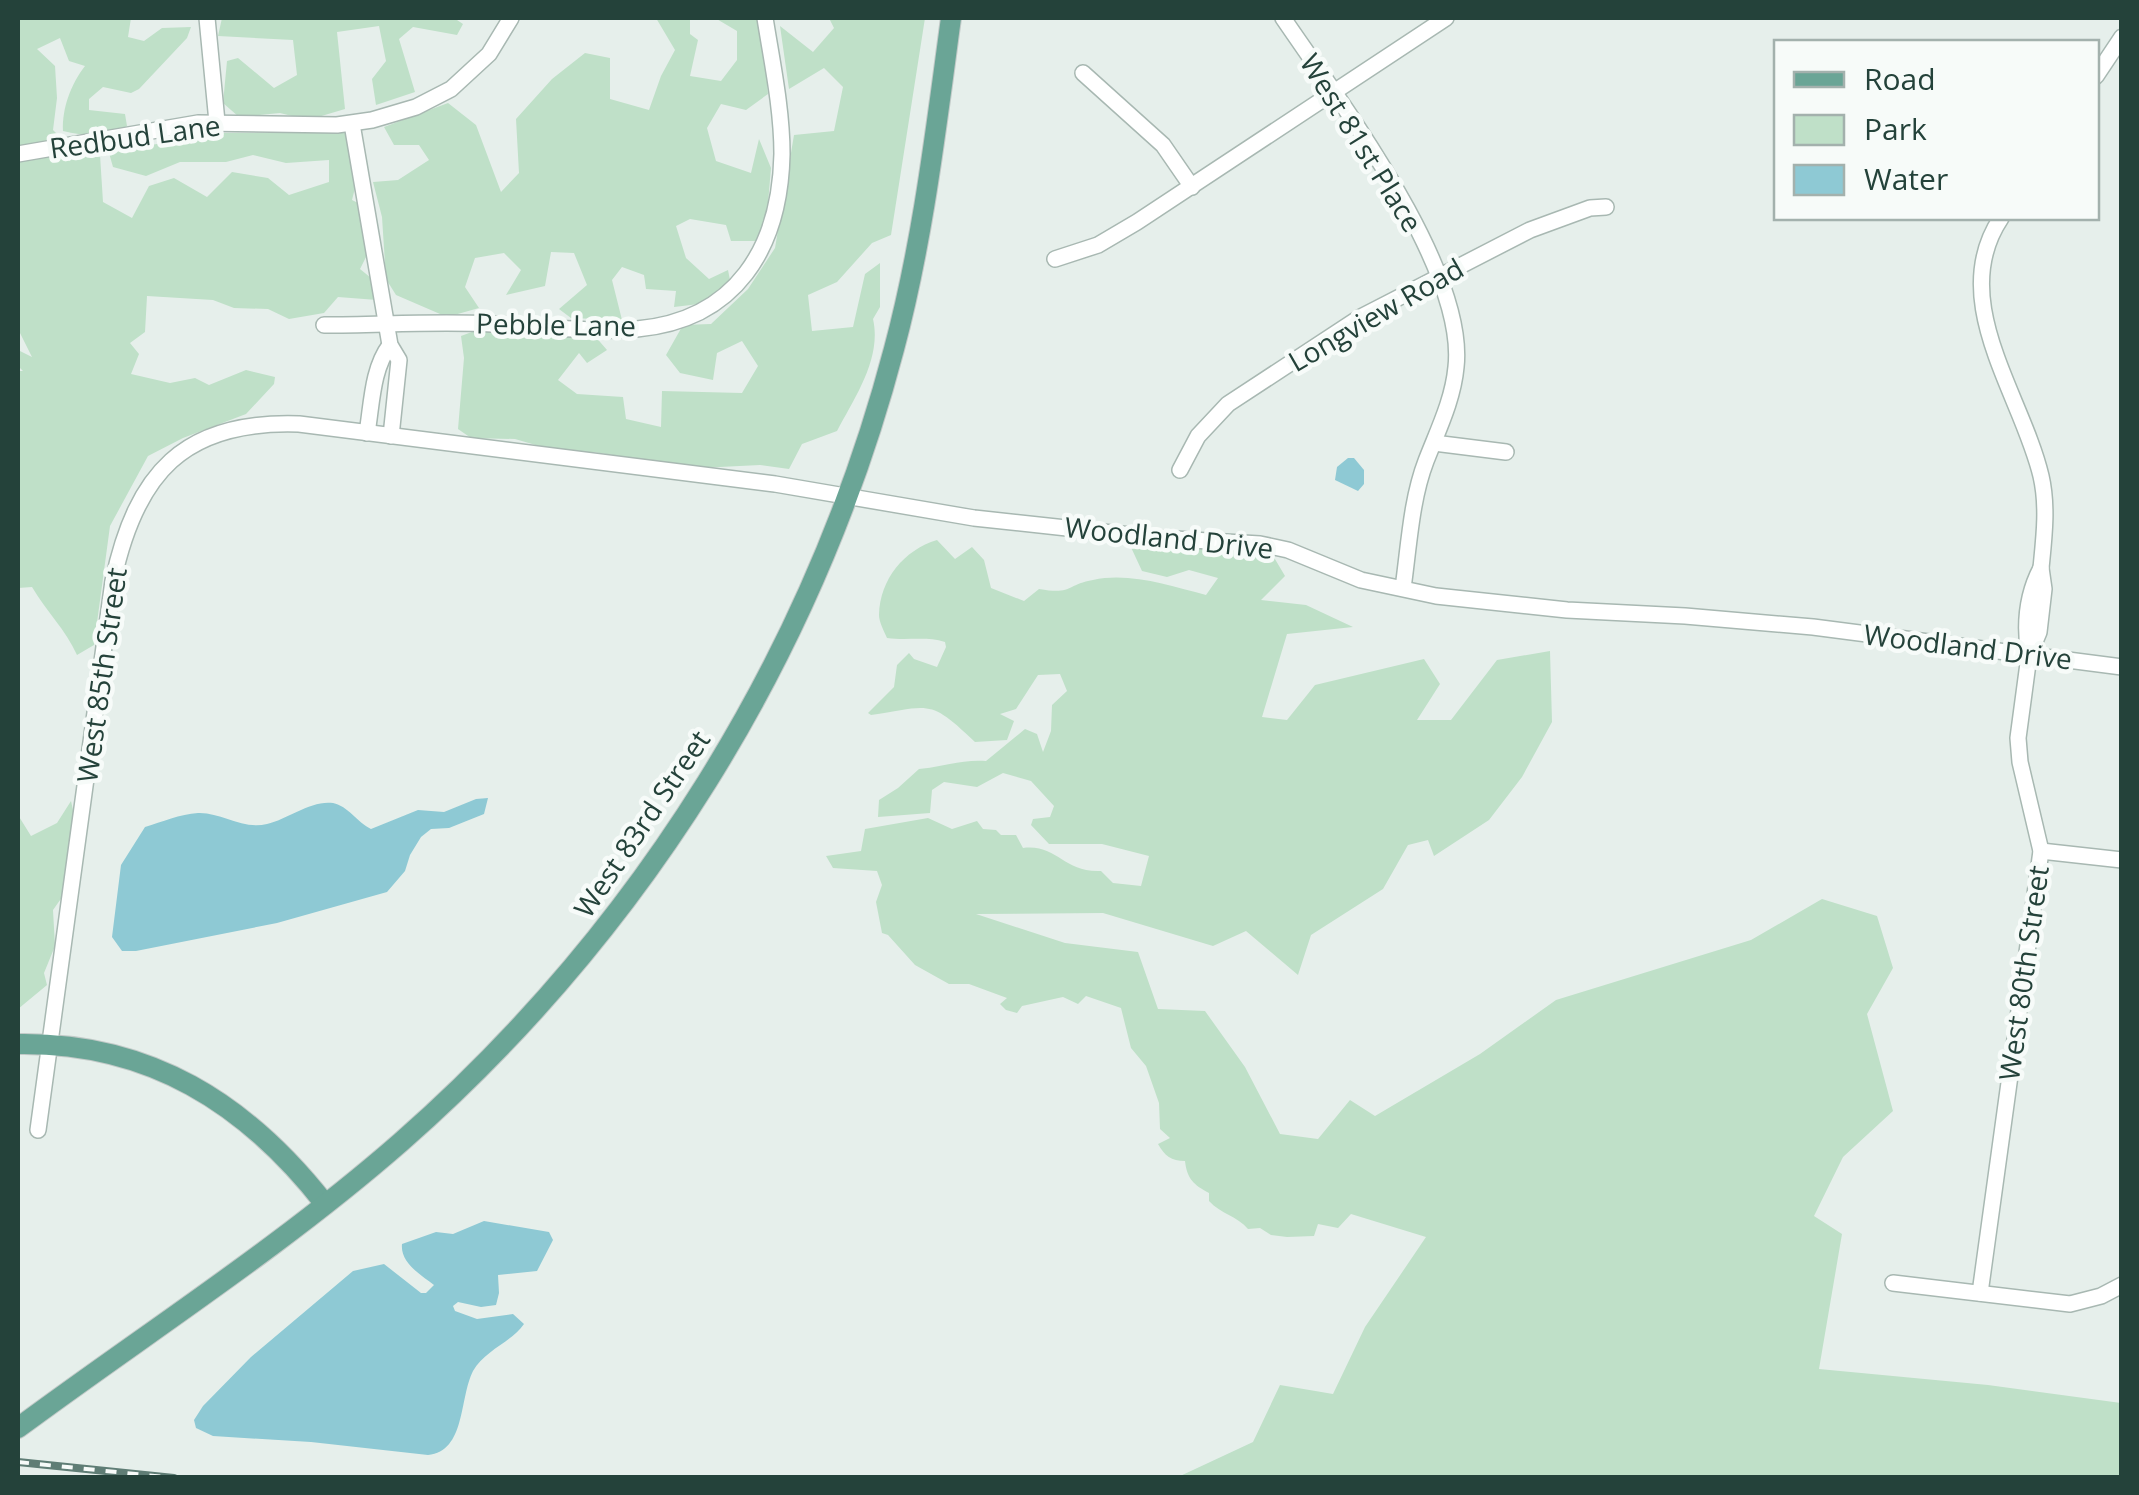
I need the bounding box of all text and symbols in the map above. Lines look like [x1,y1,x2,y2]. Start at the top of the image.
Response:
legend [1774,40,2099,220]
street label: West 81st Place [1292,46,1432,239]
text: Road [1864,58,1936,99]
street label: Redbud Lane [47,105,223,167]
text: Park [1864,108,1927,149]
text: Water [1864,158,1948,199]
street label: Longview Road [1281,249,1470,380]
street label: Pebble Lane [476,304,636,344]
street label: Woodland Drive [1063,507,1275,567]
street label: West 85th Street [67,565,135,785]
street label: Woodland Drive [1862,614,2074,678]
street label: West 83rd Street [564,722,718,925]
street label: West 80th Street [1989,863,2057,1083]

